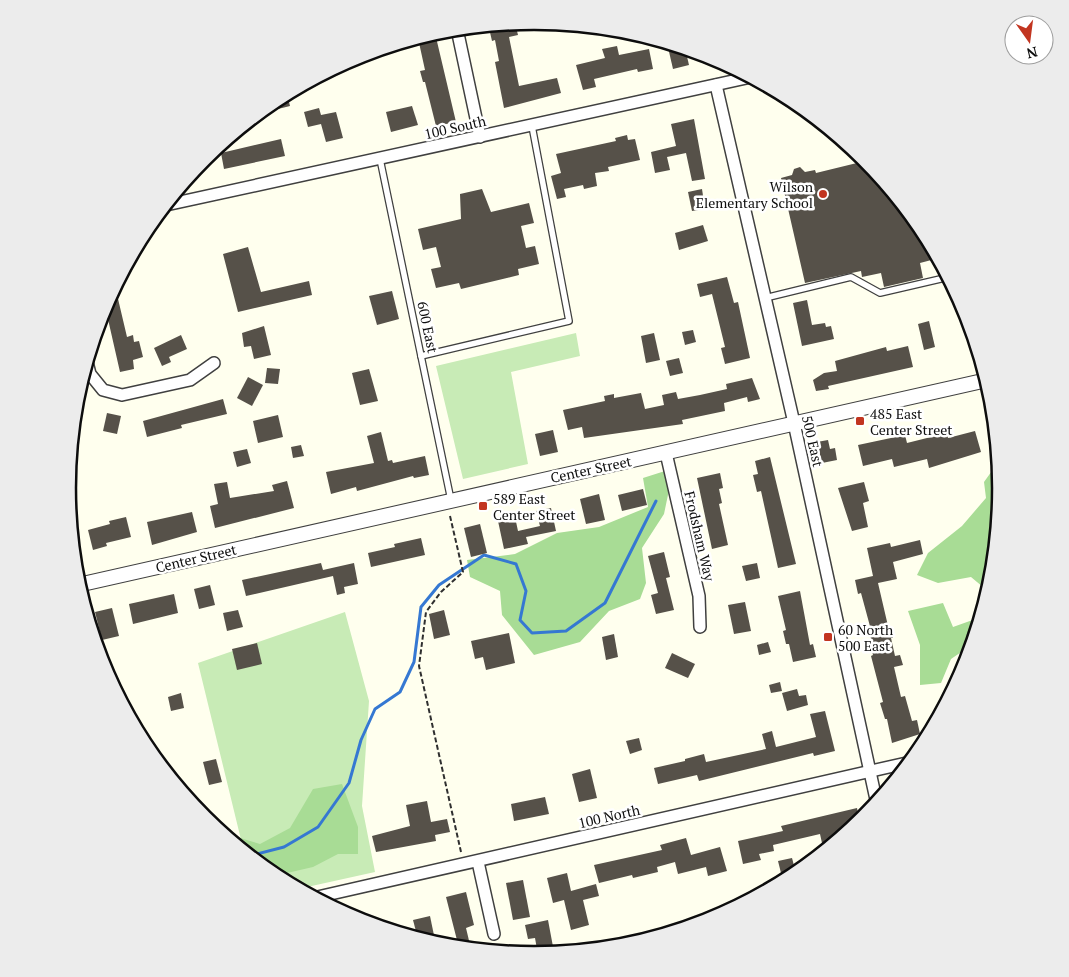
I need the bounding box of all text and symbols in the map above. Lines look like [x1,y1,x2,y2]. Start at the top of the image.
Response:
north arrow [1004,15,1054,65]
text: N [1024,43,1040,64]
street label: 100 South [422,111,488,143]
place label: Wilson Elementary School [696,177,814,212]
marker: Wilson Elementary School [817,188,829,200]
street label: 600 East [413,299,443,355]
place label: 485 East Center Street [870,404,953,439]
street label: 500 East [798,413,828,469]
marker: 485 East Center Street [854,415,866,427]
street label: Center Street [549,451,634,487]
place label: 589 East Center Street [493,489,576,524]
street label: Frodsham Way [680,489,720,584]
marker: 589 East Center Street [477,500,489,512]
street label: Center Street [154,539,239,577]
place label: 60 North 500 East [838,620,893,655]
marker: 60 North 500 East [822,631,834,643]
street label: 100 North [576,800,642,832]

